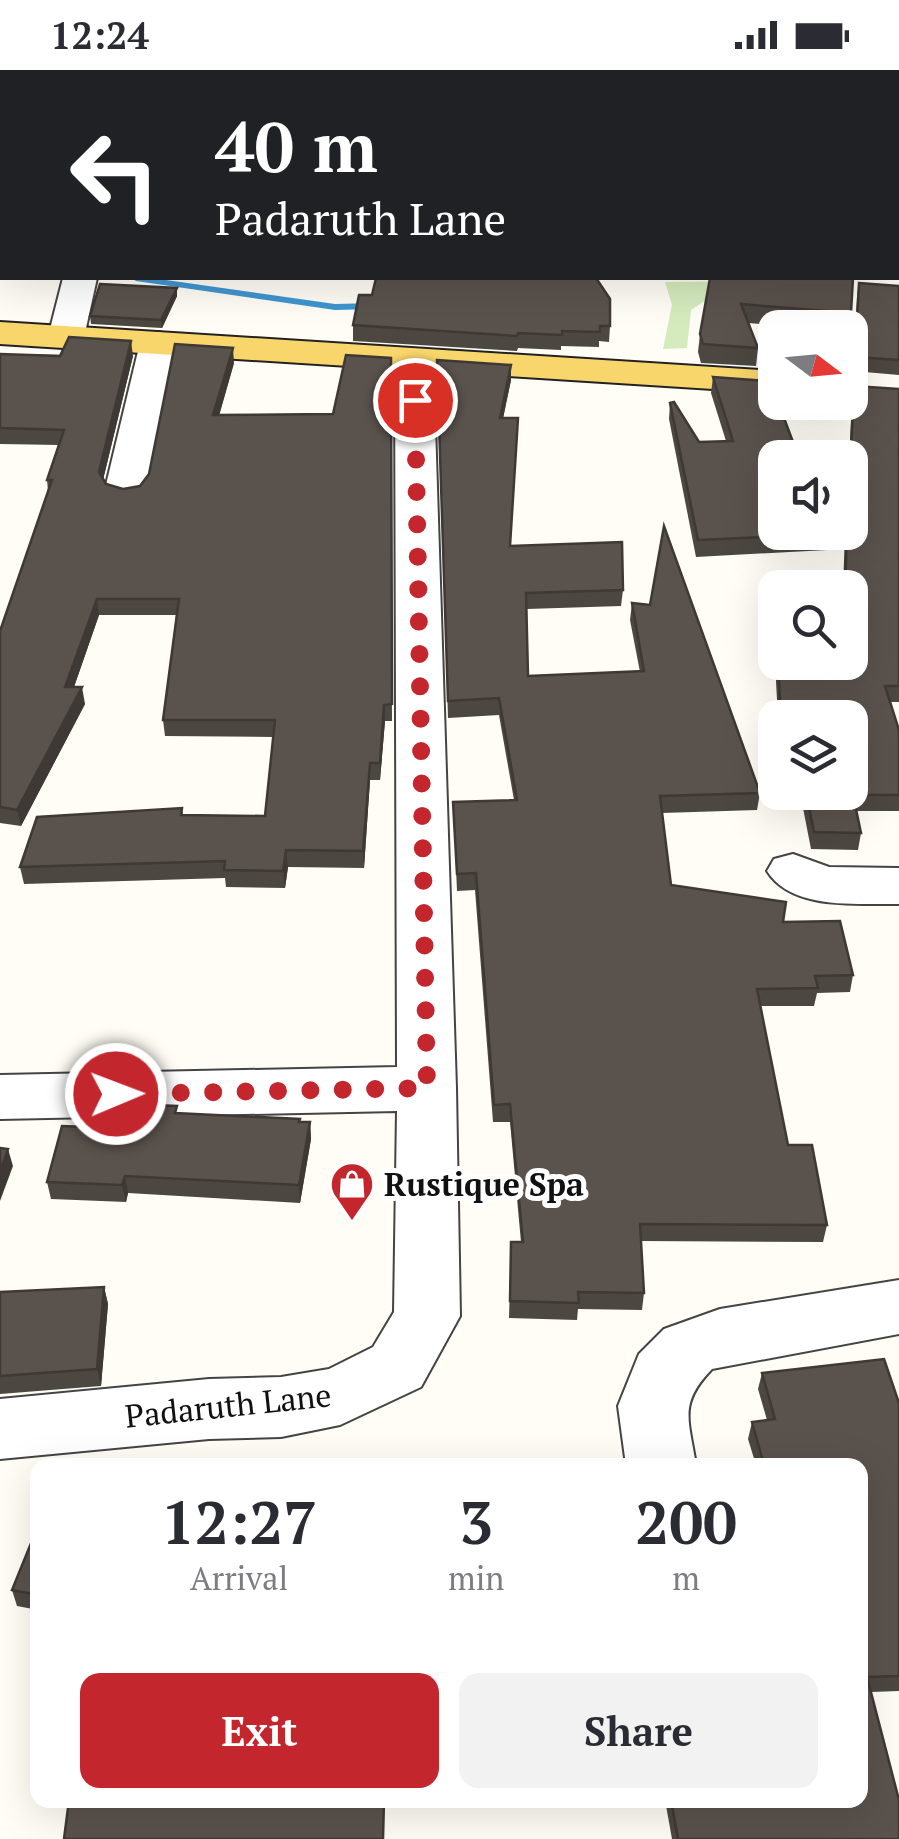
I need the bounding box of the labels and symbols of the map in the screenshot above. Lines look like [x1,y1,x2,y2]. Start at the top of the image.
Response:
north arrow [758,310,868,420]
pin [373,358,458,443]
position arrow [64,1042,168,1146]
shop icon: Rustique Spa [329,1161,375,1222]
place label: Rustique Spa [384,1163,584,1205]
street label: Padaruth Lane [123,1373,333,1437]

